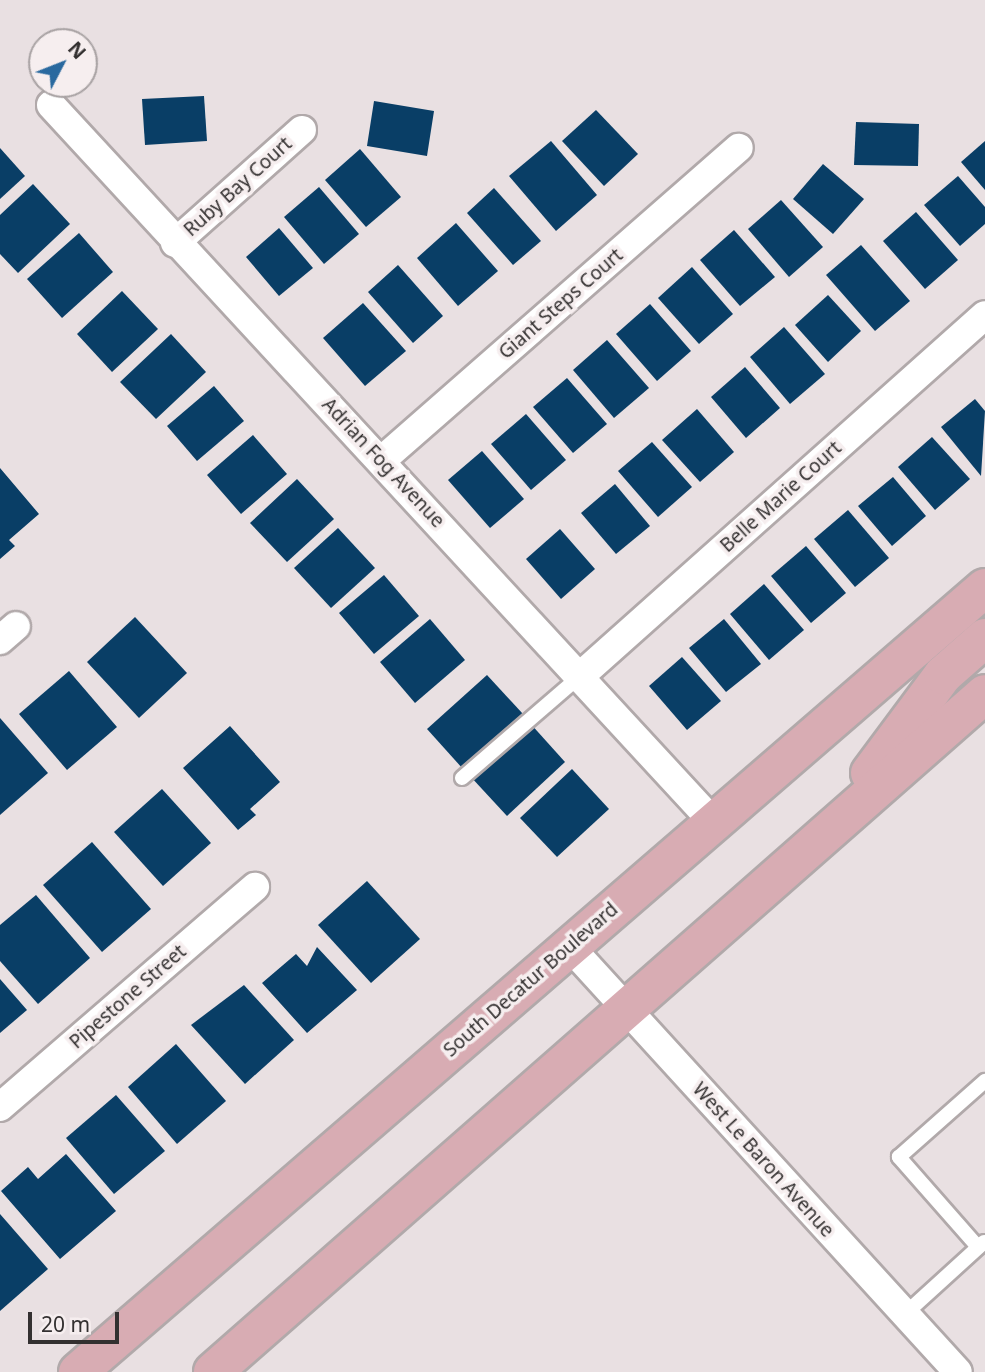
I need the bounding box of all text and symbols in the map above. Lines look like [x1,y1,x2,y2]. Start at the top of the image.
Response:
north arrow [28,28,98,98]
text: N [62,36,92,65]
street label: Ruby Bay Court [179,133,297,241]
street label: Giant Steps Court [494,244,628,364]
street label: Adrian Fog Avenue [317,394,449,532]
street label: Belle Marie Court [716,437,846,557]
street label: South Decatur Boulevard [439,898,623,1062]
street label: Pipestone Street [65,940,191,1054]
street label: West Le Baron Avenue [688,1078,838,1242]
scale bar [32,1298,122,1342]
text: 20 m [41,1310,90,1338]

